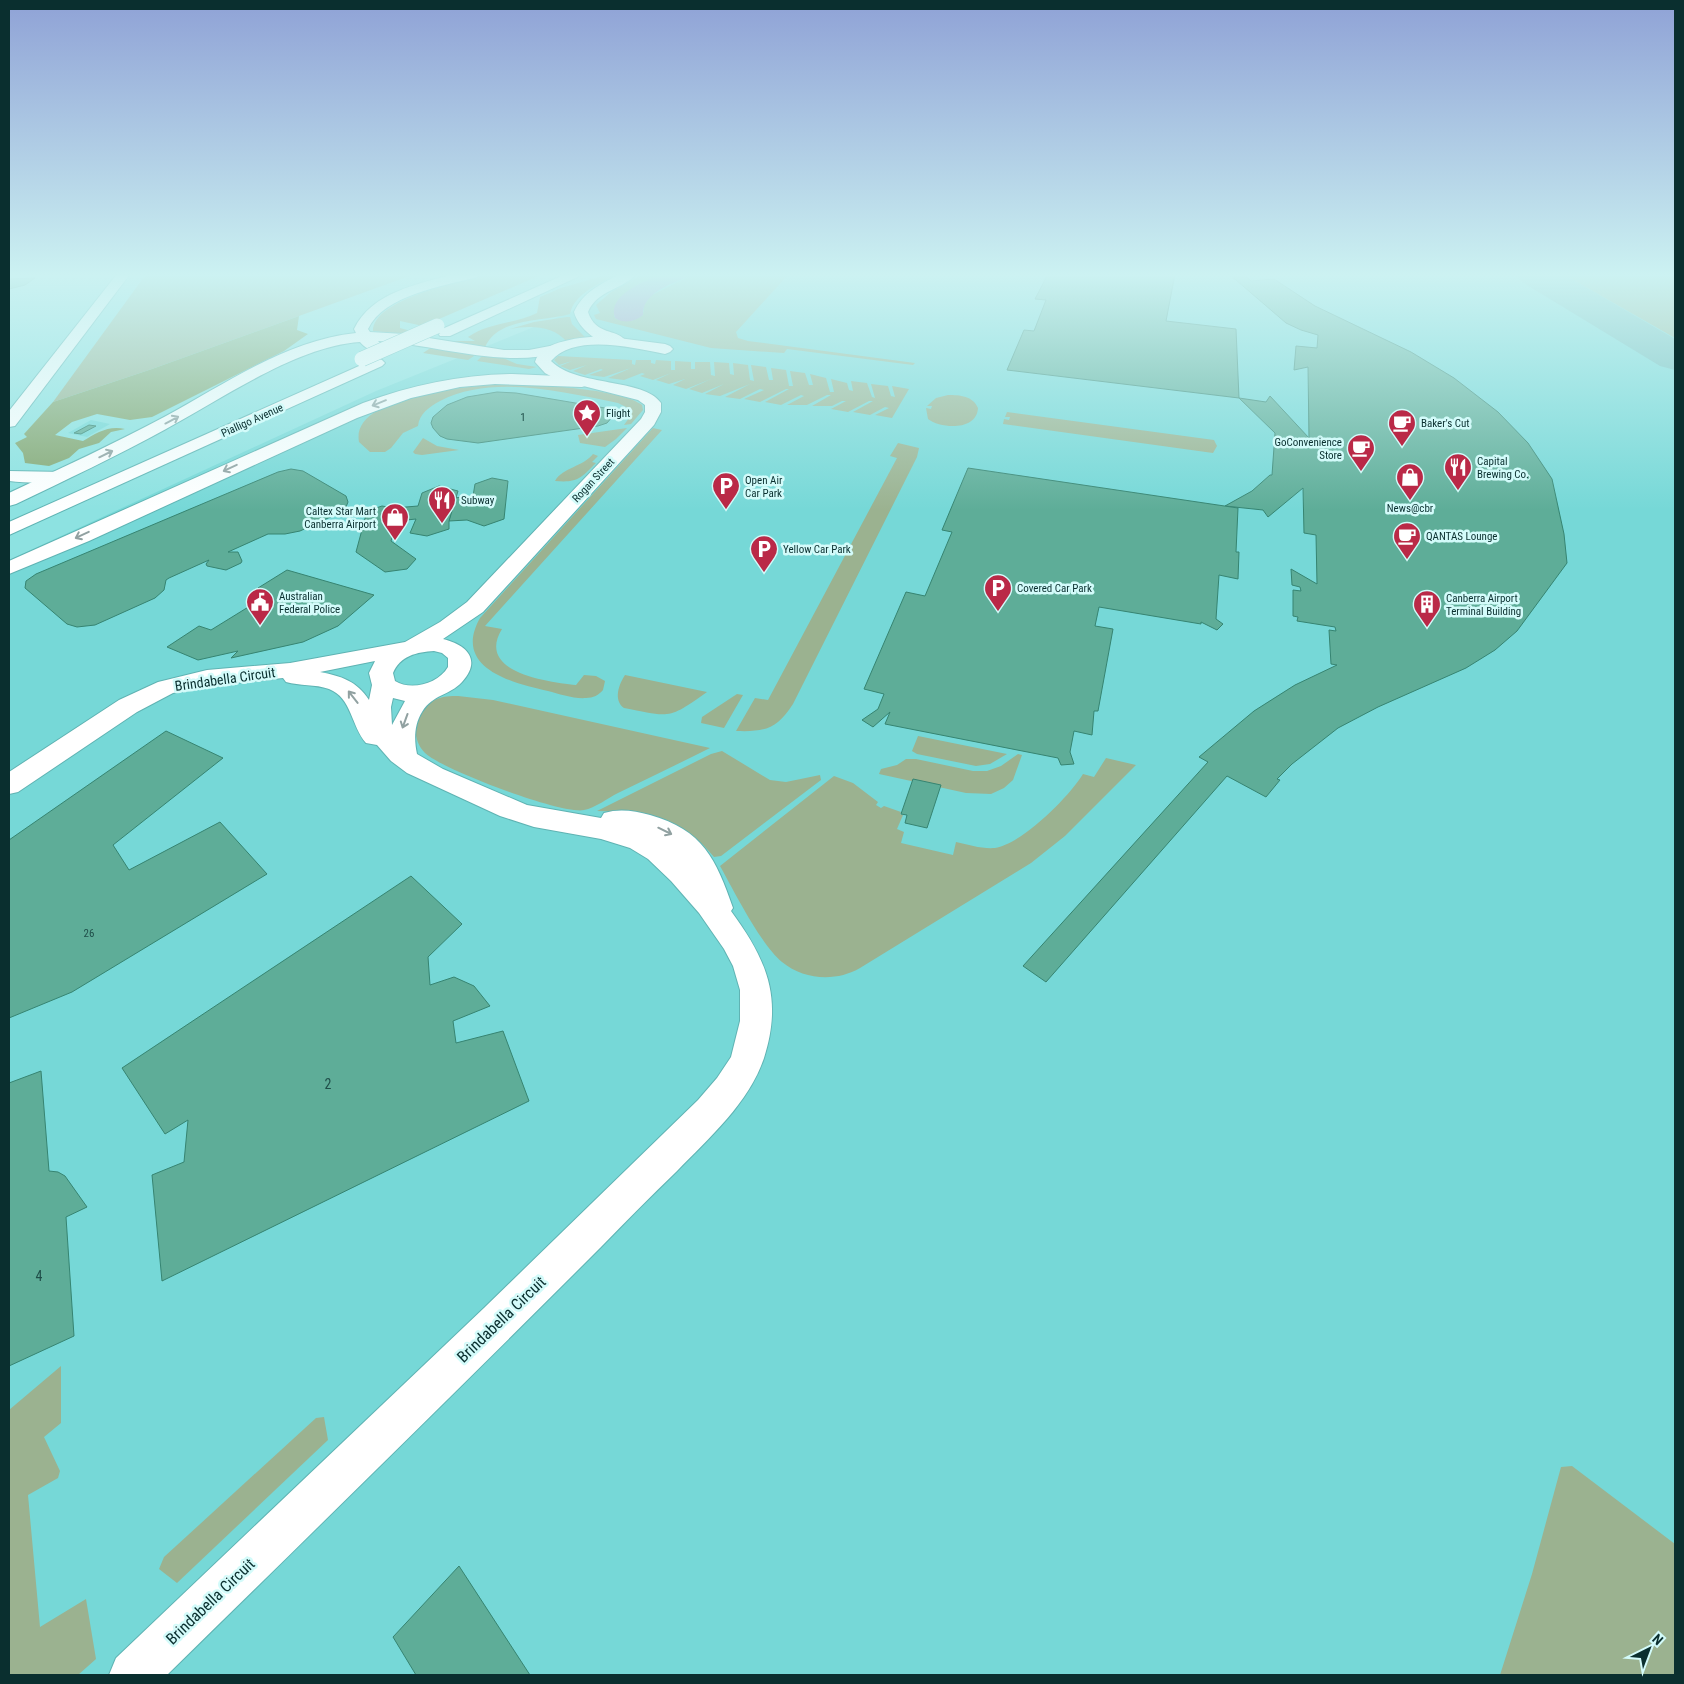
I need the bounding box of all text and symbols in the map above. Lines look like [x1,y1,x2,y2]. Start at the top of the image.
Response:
one-way arrow [372,398,387,408]
place icon: Flight [572,398,602,437]
street label: Pialligo Avenue [219,401,285,440]
place label: Flight [606,407,630,420]
cafe icon: Baker's Cut [1387,408,1417,447]
house number: 1 [520,411,526,424]
one-way arrow [164,415,179,425]
place label: Baker's Cut [1421,417,1470,430]
cafe icon: GoConvenience Store [1346,433,1376,472]
place label: GoConvenience Store [1275,436,1342,462]
one-way arrow [98,449,113,458]
restaurant icon: Capital Brewing Co. [1443,452,1473,491]
place label: Capital Brewing Co. [1477,455,1529,481]
street label: Rogan Street [570,456,617,505]
shop icon: News@cbr [1395,462,1425,501]
one-way arrow [223,463,238,473]
parking icon: Open Air Car Park [711,471,741,510]
place label: Open Air Car Park [745,474,783,500]
restaurant icon: Subway [427,485,457,524]
place label: Subway [461,494,495,507]
shop icon: Caltex Star Mart Canberra Airport [380,502,410,541]
place label: News@cbr [1387,502,1434,515]
place label: Caltex Star Mart Canberra Airport [304,505,376,531]
cafe icon: QANTAS Lounge [1392,521,1422,560]
place label: QANTAS Lounge [1426,530,1497,543]
one-way arrow [75,531,90,541]
parking icon: Yellow Car Park [749,534,779,573]
place label: Yellow Car Park [783,543,851,556]
parking icon: Covered Car Park [983,573,1013,612]
place label: Covered Car Park [1017,582,1092,595]
public building icon: Australian Federal Police [245,587,275,626]
building icon: Canberra Airport Terminal Building [1412,589,1442,628]
place label: Australian Federal Police [279,590,340,616]
place label: Canberra Airport Terminal Building [1446,592,1521,618]
street label: Brindabella Circuit [174,664,276,694]
one-way arrow [348,690,359,703]
one-way arrow [400,713,409,728]
one-way arrow [657,827,672,836]
house number: 26 [84,927,94,940]
house number: 2 [325,1076,332,1092]
house number: 4 [36,1268,43,1284]
street label: Brindabella Circuit [453,1272,550,1366]
street label: Brindabella Circuit [162,1554,259,1648]
north arrow [1624,1624,1674,1674]
text: N [1649,1631,1666,1648]

